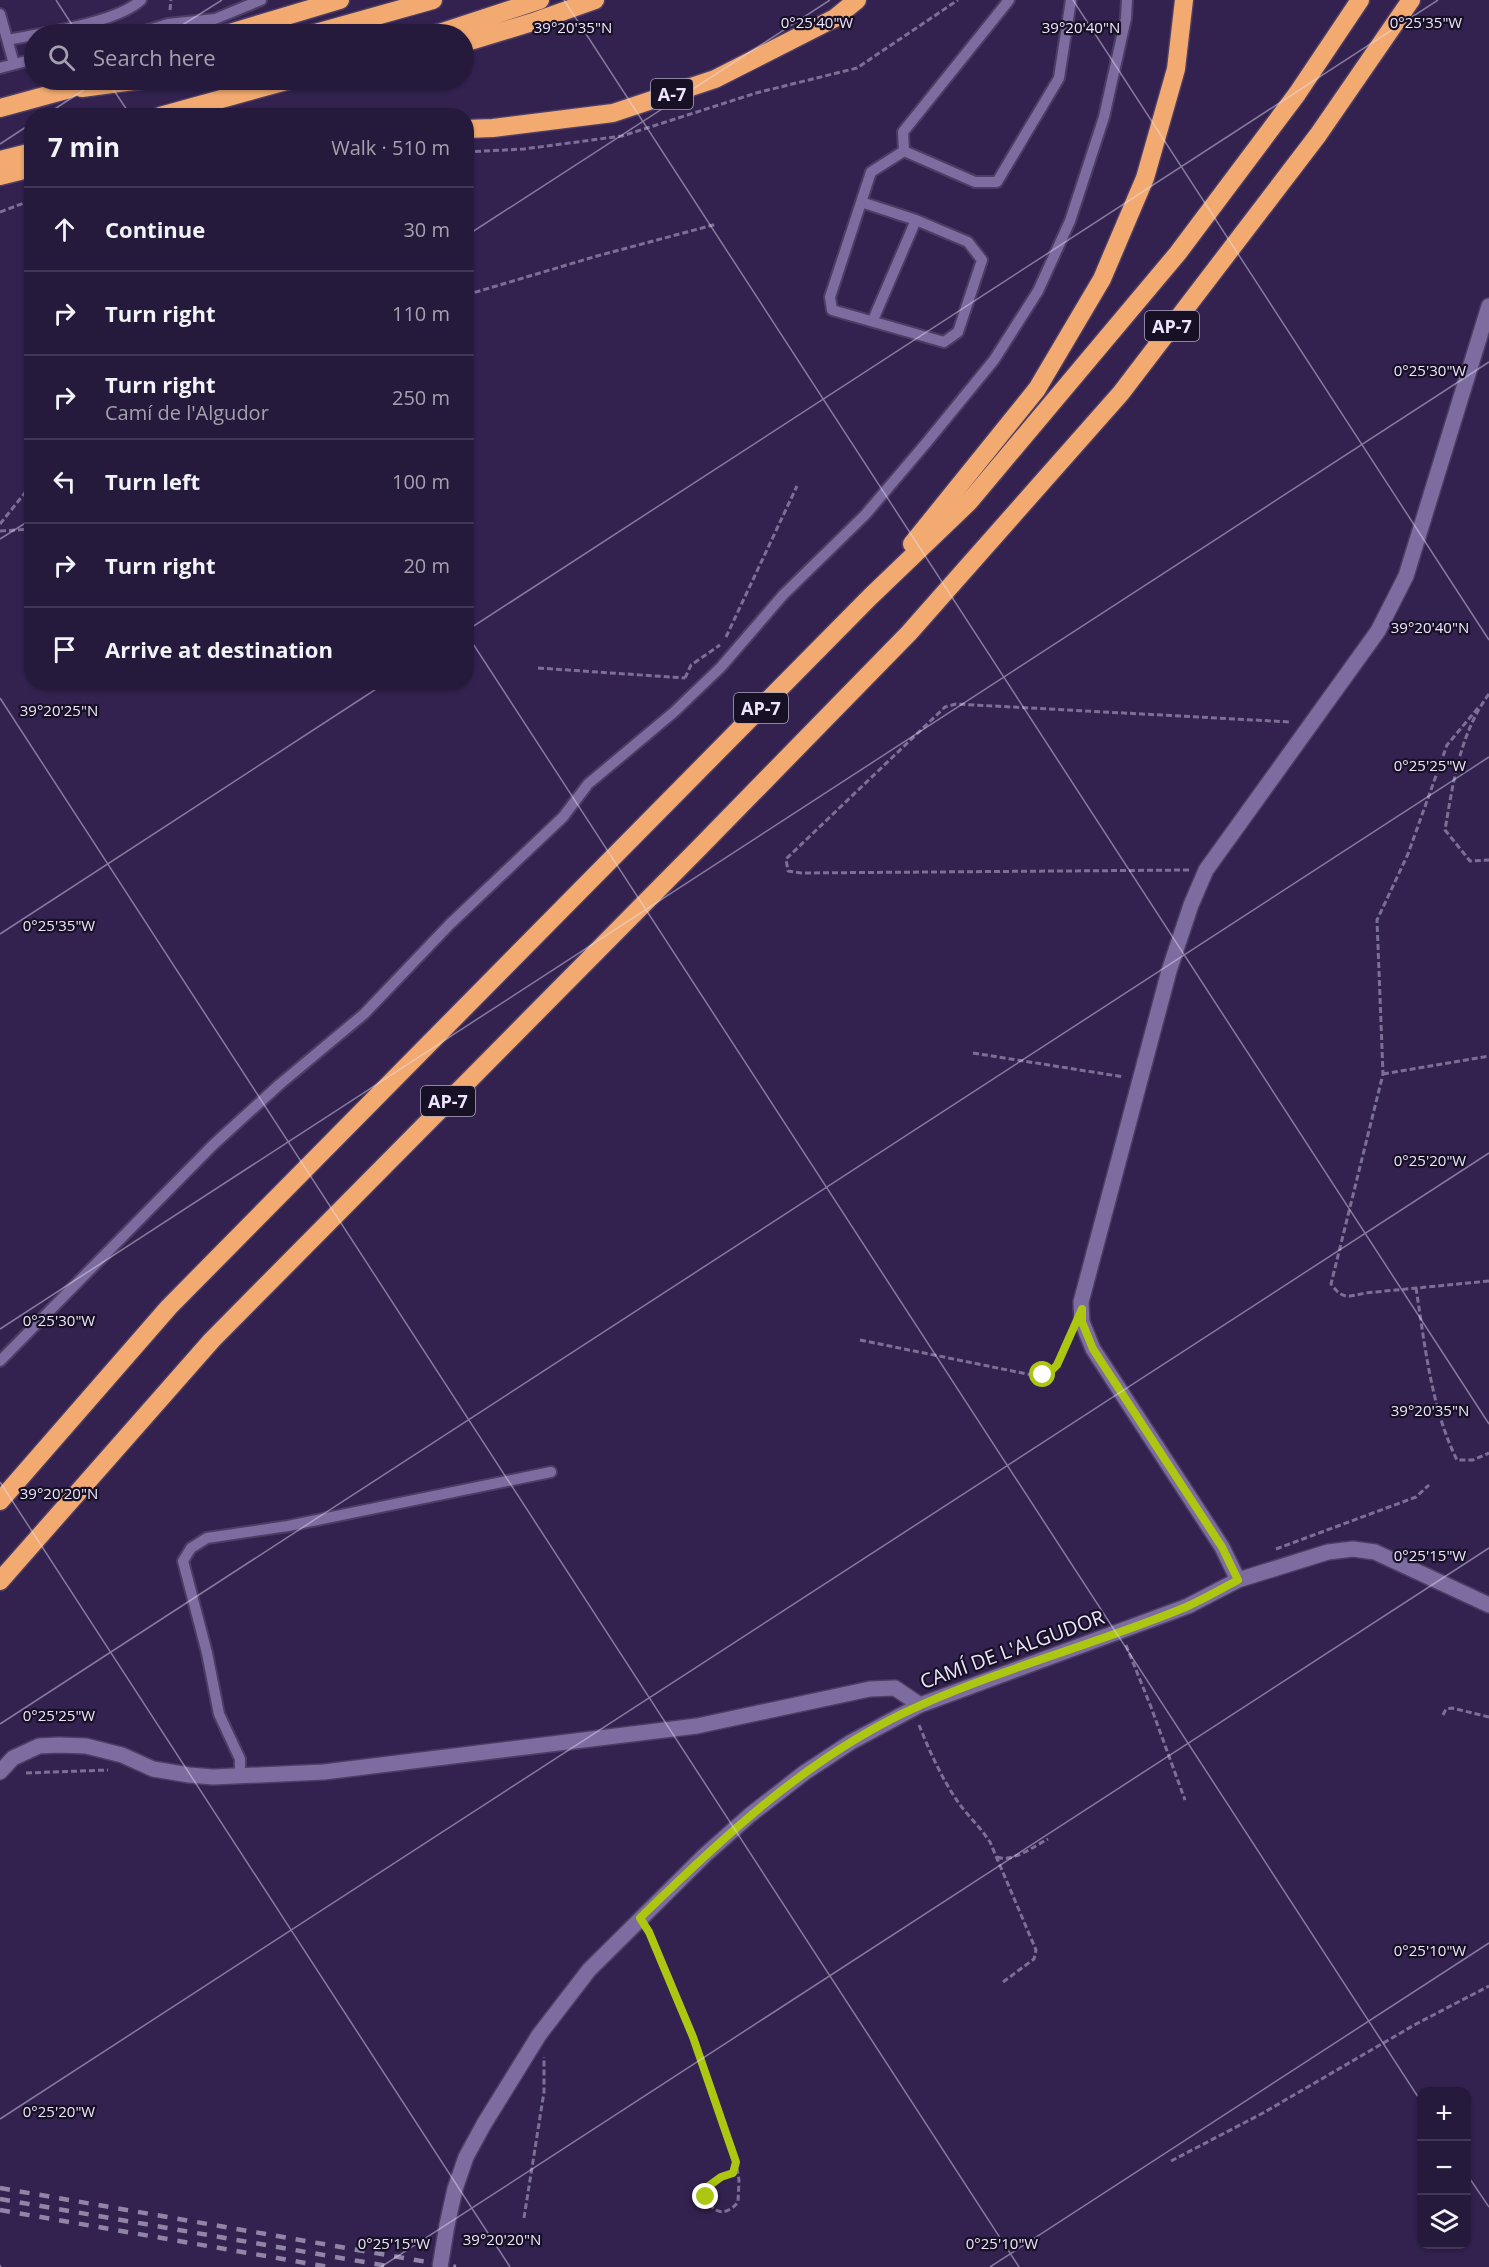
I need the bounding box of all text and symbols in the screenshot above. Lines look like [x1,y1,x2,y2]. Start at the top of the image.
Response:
text: 0°25'40"W [781,12,853,32]
text: 0°25'35"W [1390,12,1462,32]
text: 39°20'35"N [534,17,612,37]
text: 39°20'40"N [1042,17,1120,37]
search box [24,24,474,90]
icon: search [45,41,78,74]
text: Search here [93,42,216,72]
road number: A-7 [651,79,693,109]
text: 7 min [48,129,120,165]
text: Walk · 510 m [331,134,450,161]
icon: ahead [48,213,81,246]
text: Continue [105,214,205,244]
text: 30 m [403,216,450,243]
icon: right [48,297,81,330]
text: Turn right [105,298,216,328]
text: 110 m [392,300,450,327]
road number: AP-7 [1145,311,1199,341]
text: 0°25'30"W [1394,360,1466,380]
text: Turn right [105,369,216,399]
icon: right [48,381,81,414]
text: 250 m [392,384,450,411]
text: Camí de l'Algudor [105,399,269,426]
icon: left [48,465,81,498]
text: Turn left [105,466,200,496]
text: 100 m [392,468,450,495]
icon: right [48,549,81,582]
text: Turn right [105,550,216,580]
text: 20 m [403,552,450,579]
text: 39°20'40"N [1391,617,1469,637]
icon: arrive [48,633,81,666]
text: Arrive at destination [105,634,333,664]
road number: AP-7 [734,693,788,723]
text: 39°20'25"N [20,700,98,720]
text: 0°25'25"W [1394,755,1466,775]
text: 0°25'35"W [23,915,95,935]
road number: AP-7 [421,1086,475,1116]
text: 0°25'20"W [1394,1150,1466,1170]
text: 0°25'30"W [23,1310,95,1330]
route start [1029,1361,1055,1387]
text: 39°20'35"N [1391,1400,1469,1420]
text: 39°20'20"N [20,1483,98,1503]
text: 0°25'15"W [1394,1545,1466,1565]
street label: CAMÍ DE L'ALGUDOR [916,1603,1109,1695]
text: 0°25'25"W [23,1705,95,1725]
text: 0°25'10"W [1394,1940,1466,1960]
map controls [1417,2087,1471,2249]
button: + [1417,2087,1471,2141]
text: 0°25'20"W [23,2101,95,2121]
button: − [1417,2141,1471,2195]
route end [692,2183,718,2209]
button: layers [1417,2195,1471,2249]
text: 39°20'20"N [463,2229,541,2249]
text: 0°25'15"W [358,2233,430,2253]
text: 0°25'10"W [966,2233,1038,2253]

